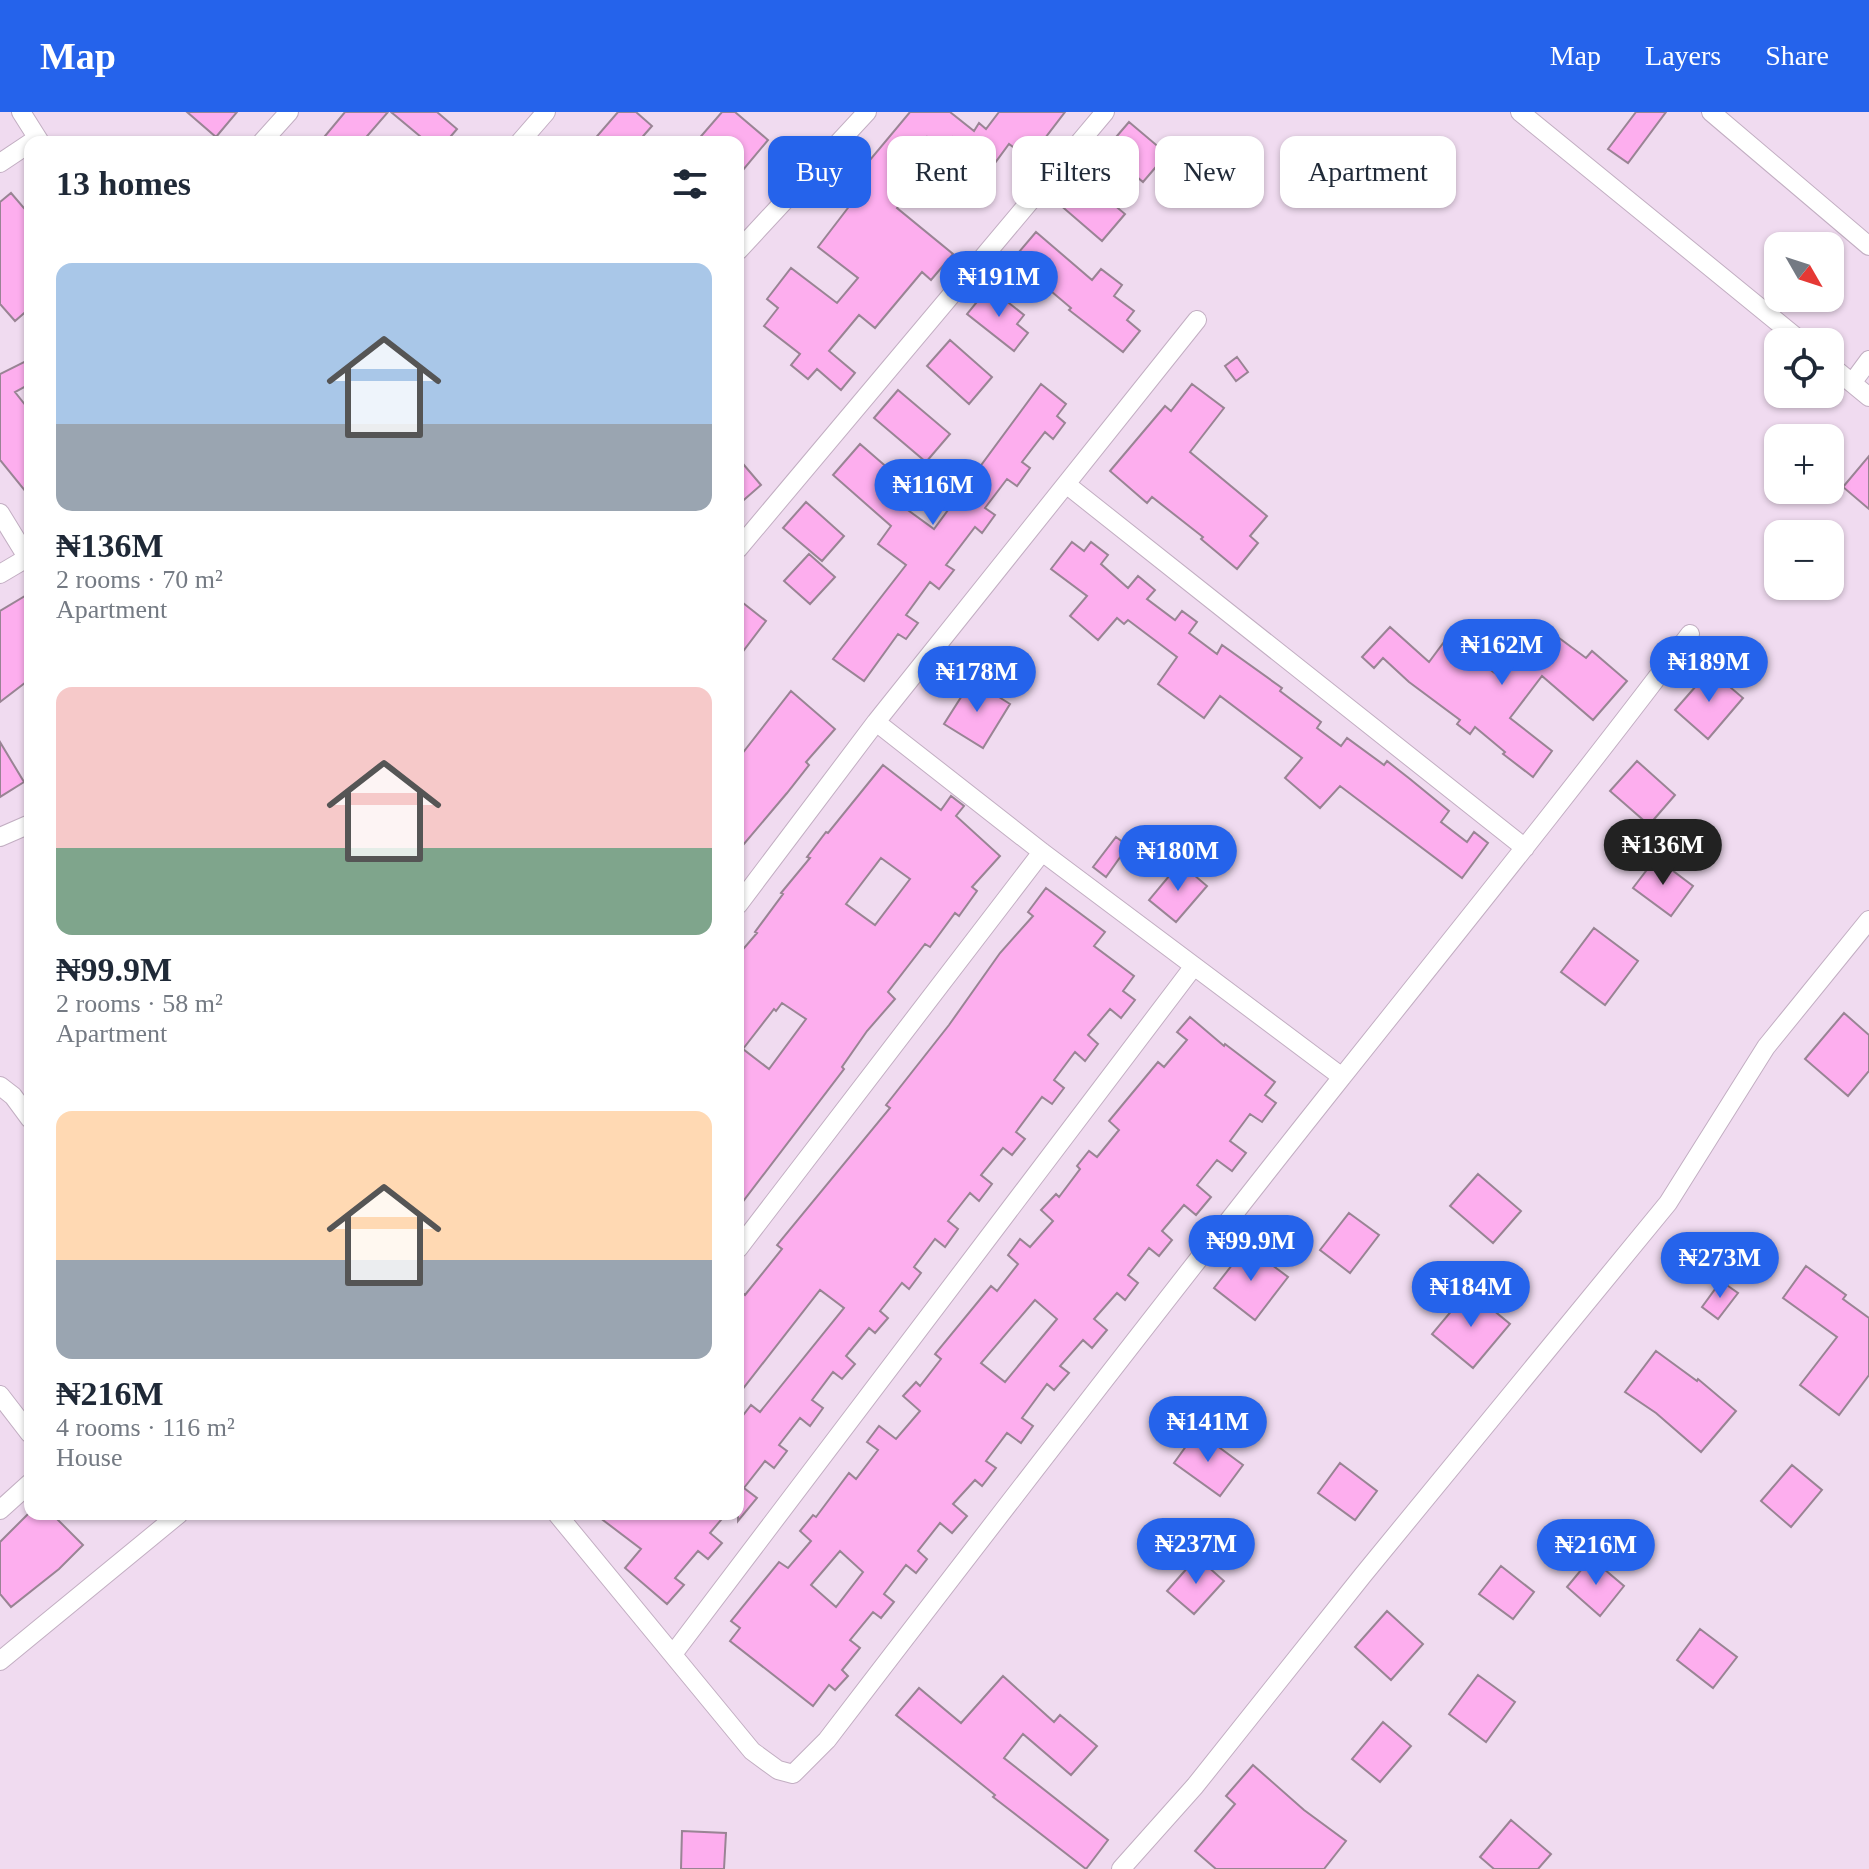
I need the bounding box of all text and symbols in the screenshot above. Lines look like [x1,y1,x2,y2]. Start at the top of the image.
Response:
text: Map [40,35,116,77]
text: Map [1550,40,1601,71]
text: Layers [1645,40,1721,71]
text: Share [1765,40,1829,71]
chip: Buy [768,136,871,208]
chip: Rent [887,136,996,208]
chip: Filters [1012,136,1139,208]
chip: New [1155,136,1264,208]
chip: Apartment [1280,136,1456,208]
icon: filters [668,162,712,206]
text: 13 homes [56,165,191,202]
north arrow [1764,232,1844,312]
map controls [1764,232,1844,600]
pin: ₦191M [943,251,1055,319]
text: ₦191M [958,262,1040,291]
icon: home [312,315,456,459]
button: locate [1764,328,1844,408]
button: + [1764,424,1844,504]
pin: ₦116M [877,459,989,527]
text: ₦116M [893,470,973,499]
button: − [1764,520,1844,600]
text: ₦136M [56,527,164,564]
text: 2 rooms · 70 m² [56,565,223,594]
text: Apartment [56,595,167,624]
pin: ₦162M [1446,619,1558,687]
text: ₦162M [1461,630,1543,659]
pin: ₦189M [1653,636,1765,704]
pin: ₦178M [921,646,1033,714]
text: ₦189M [1668,647,1750,676]
text: ₦178M [936,657,1018,686]
icon: home [312,739,456,883]
pin: ₦136M [1607,819,1719,887]
pin: ₦180M [1122,825,1234,893]
text: ₦136M [1622,830,1704,859]
text: ₦180M [1137,836,1219,865]
text: ₦99.9M [56,951,172,988]
text: 2 rooms · 58 m² [56,989,223,1018]
text: Apartment [56,1019,167,1048]
icon: home [312,1163,456,1307]
pin: ₦99.9M [1186,1215,1316,1283]
text: ₦99.9M [1207,1226,1295,1255]
pin: ₦273M [1664,1232,1776,1300]
text: ₦273M [1679,1243,1761,1272]
pin: ₦184M [1415,1261,1527,1329]
text: ₦184M [1430,1272,1512,1301]
text: ₦216M [56,1375,164,1412]
pin: ₦141M [1152,1396,1264,1464]
text: ₦141M [1167,1407,1249,1436]
text: 4 rooms · 116 m² [56,1413,235,1442]
text: House [56,1443,122,1472]
pin: ₦237M [1140,1518,1252,1586]
pin: ₦216M [1540,1519,1652,1587]
text: ₦237M [1155,1529,1237,1558]
text: ₦216M [1555,1530,1637,1559]

